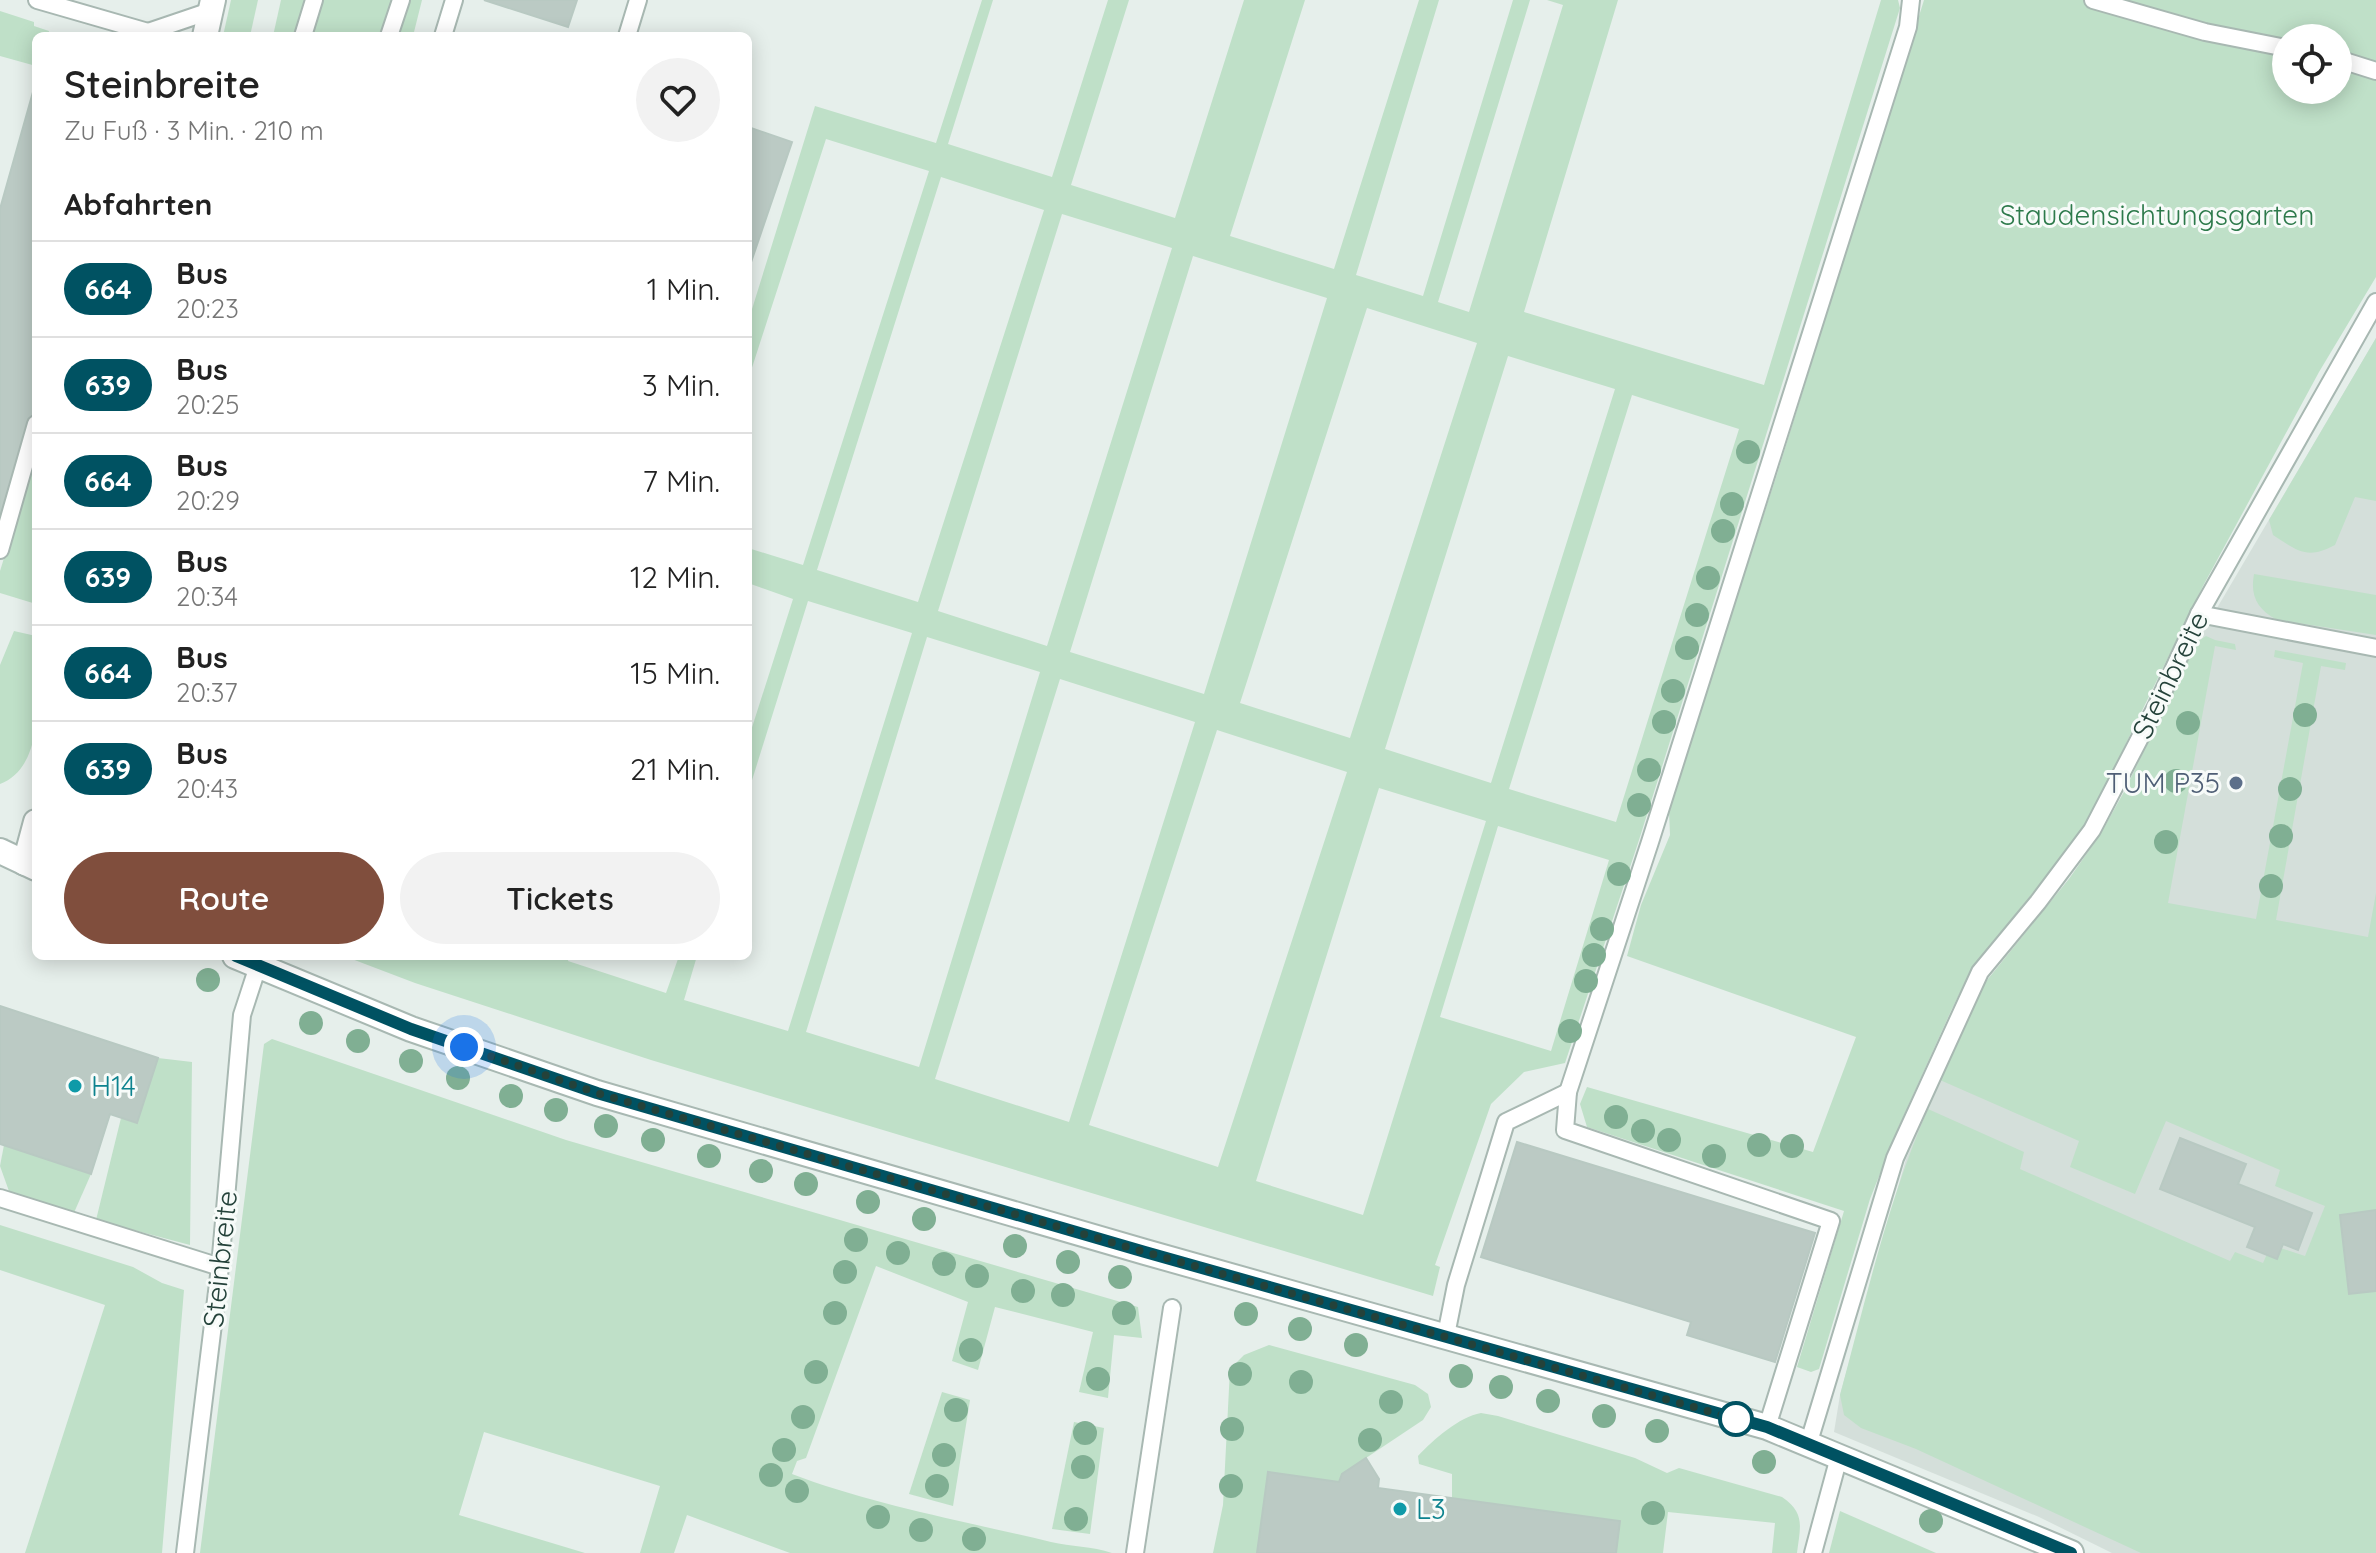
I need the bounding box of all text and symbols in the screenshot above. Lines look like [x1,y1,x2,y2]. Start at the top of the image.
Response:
map controls [2272,24,2352,104]
button: locate [2272,24,2352,104]
button: heart [636,58,720,142]
text: Steinbreite [64,60,260,108]
text: Zu Fuß · 3 Min. · 210 m [64,114,324,147]
text: Abfahrten [64,185,212,223]
park label: Staudensichtungsgarten [2000,197,2314,232]
text: Bus [176,254,228,292]
text: 1 Min. [647,270,720,308]
text: 664 [84,271,132,306]
text: 20:23 [176,292,239,325]
text: Bus [176,350,228,388]
text: 3 Min. [642,366,720,404]
text: 639 [85,367,131,402]
text: 20:25 [176,388,239,421]
text: Bus [176,446,228,484]
text: 7 Min. [642,462,720,500]
text: 664 [84,463,132,498]
text: 20:29 [176,484,240,517]
text: Bus [176,542,228,580]
text: 12 Min. [630,558,720,596]
text: 639 [85,559,131,594]
text: 20:34 [176,580,238,613]
street label: Steinbreite [2124,605,2215,744]
text: Bus [176,638,228,676]
text: 15 Min. [630,654,720,692]
text: 664 [84,655,132,690]
text: 20:37 [176,676,238,709]
text: Bus [176,734,228,772]
text: 21 Min. [630,750,720,788]
text: 639 [85,751,131,786]
place label: TUM P35 [2106,765,2220,800]
text: 20:43 [176,772,238,805]
marker: TUM P35 [2227,774,2245,792]
button: Route [64,852,384,944]
button: Tickets [400,852,720,944]
your location [444,1027,484,1067]
place label: H14 [91,1068,136,1103]
marker: H14 [66,1077,84,1095]
street label: Steinbreite [195,1189,244,1329]
unlabelled marker [1719,1402,1753,1436]
place label: L3 [1416,1491,1446,1526]
marker: L3 [1391,1500,1409,1518]

